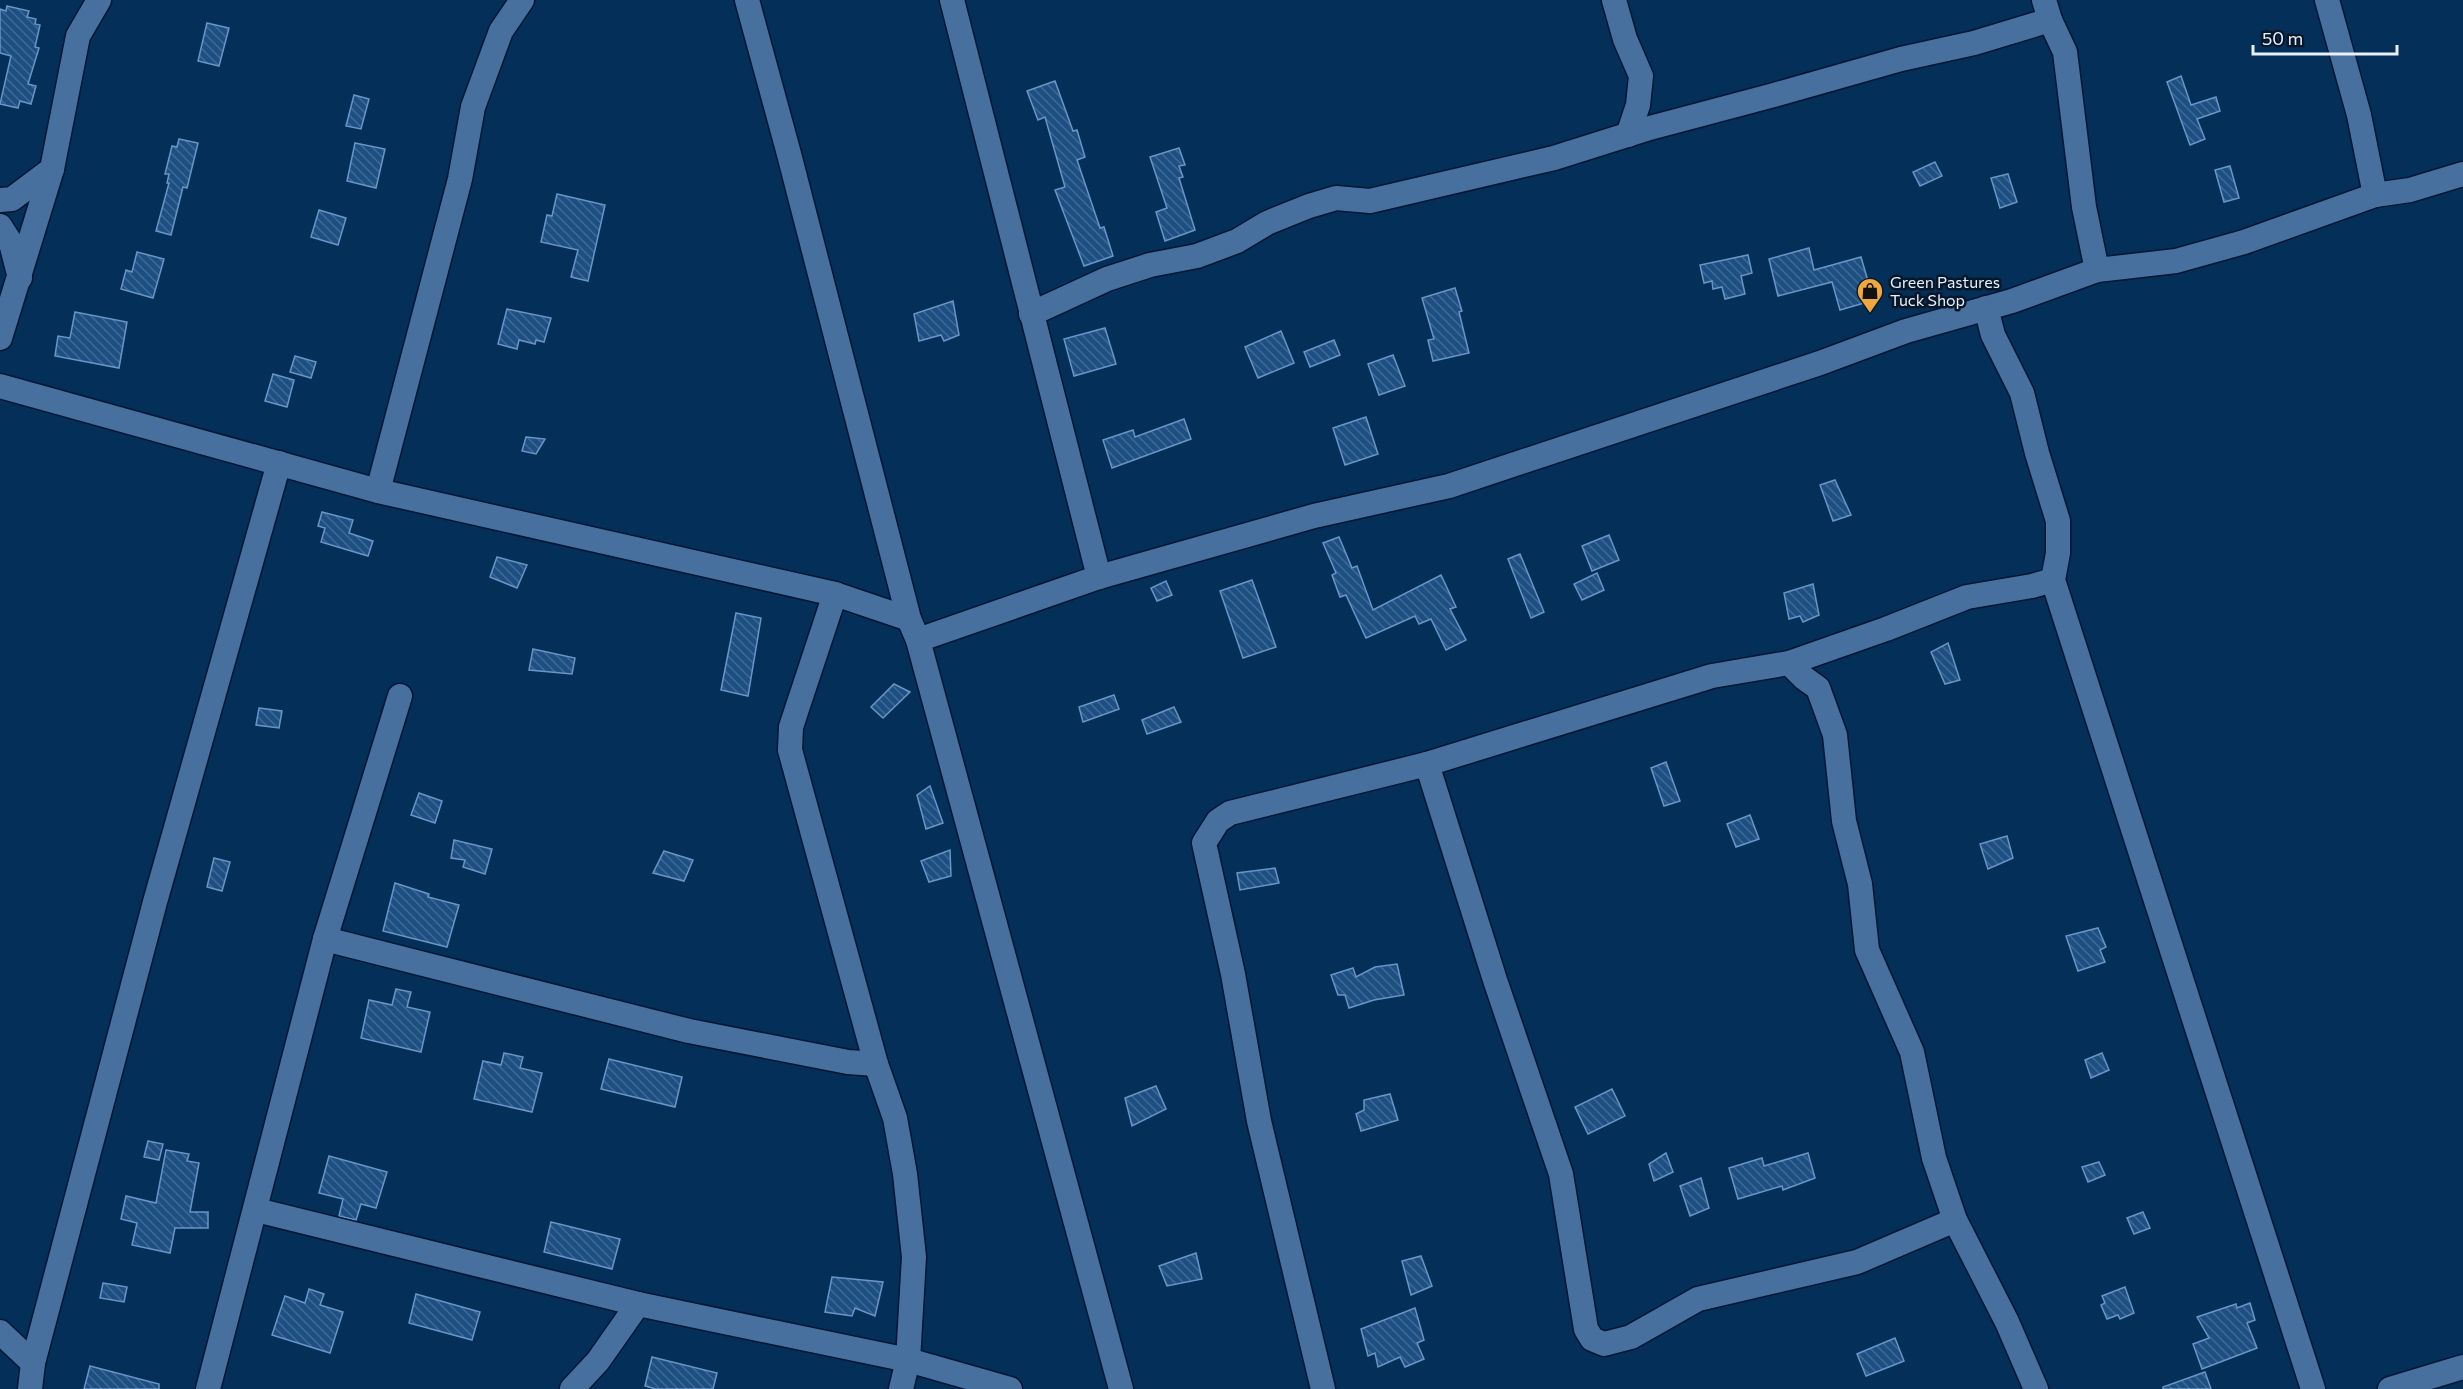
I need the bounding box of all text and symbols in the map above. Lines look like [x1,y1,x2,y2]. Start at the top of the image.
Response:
scale bar [2253,18,2397,56]
text: 50 m [2262,27,2303,49]
place label: Green Pastures Tuck Shop [1890,272,2000,309]
shop icon: Green Pastures Tuck Shop [1855,276,1885,314]

